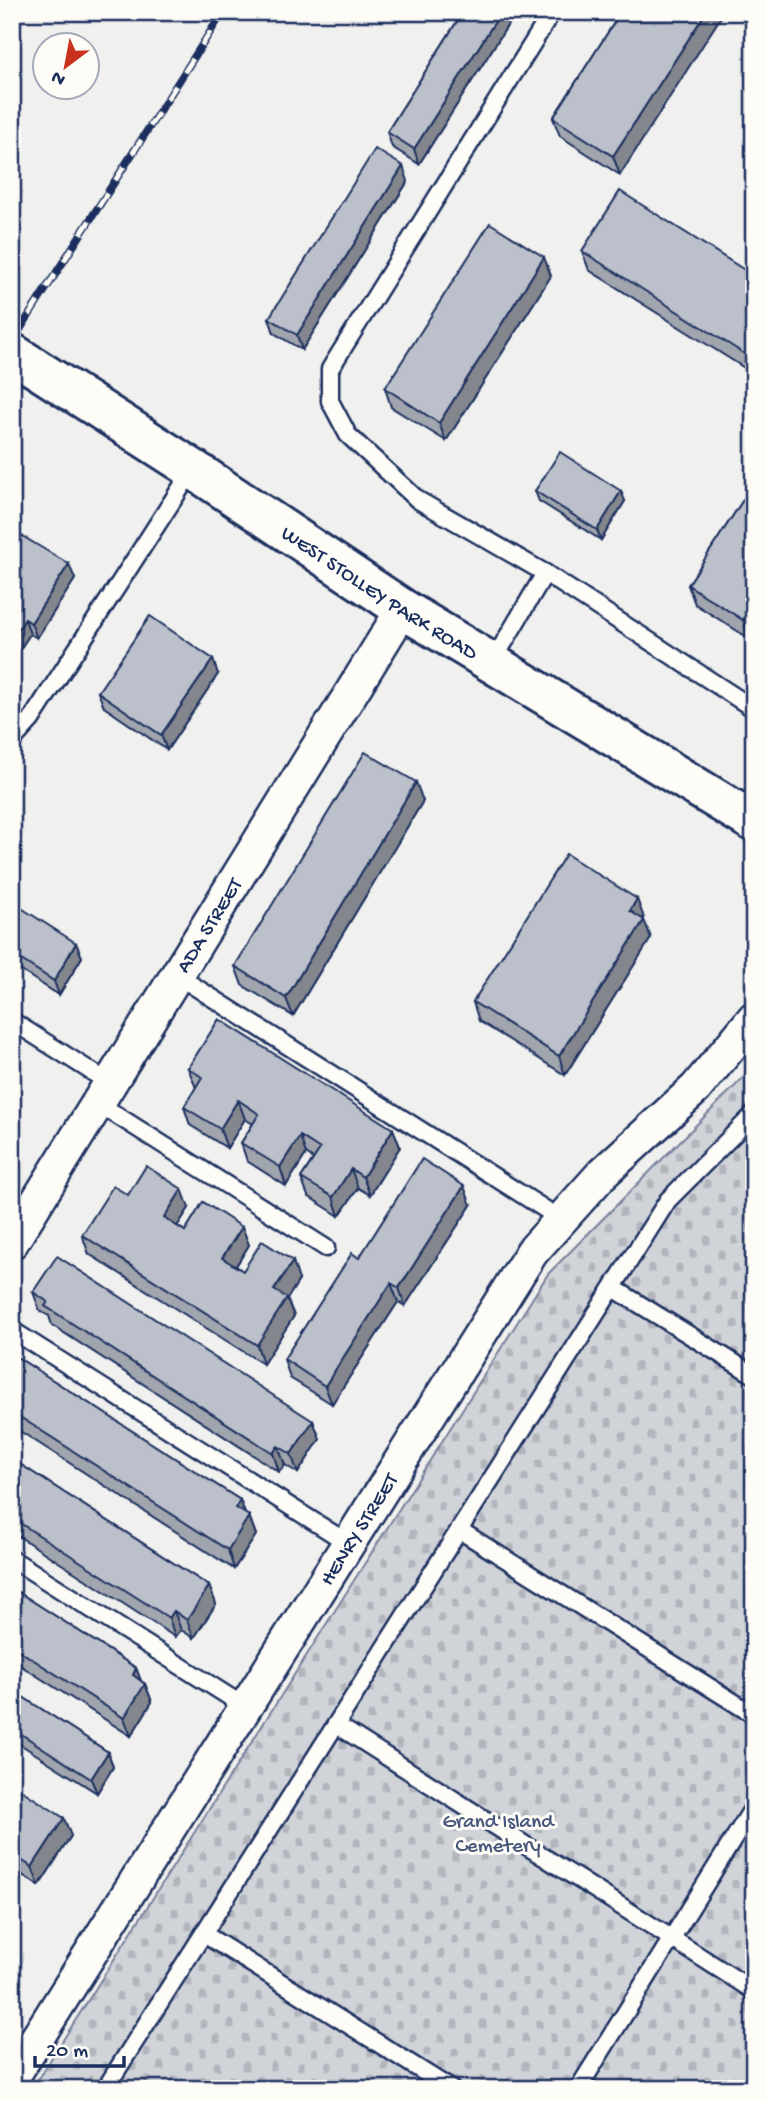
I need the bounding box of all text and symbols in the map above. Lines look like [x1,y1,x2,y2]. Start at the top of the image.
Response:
north arrow [32,32,102,102]
text: N [47,64,70,90]
street label: WEST STOLLEY PARK ROAD [275,522,481,667]
street label: ADA STREET [172,874,250,978]
street label: HENRY STREET [316,1469,406,1591]
park label: Grand Island Cemetery [443,1811,555,1860]
scale bar [35,2024,124,2068]
text: 20 m [46,2040,88,2065]

